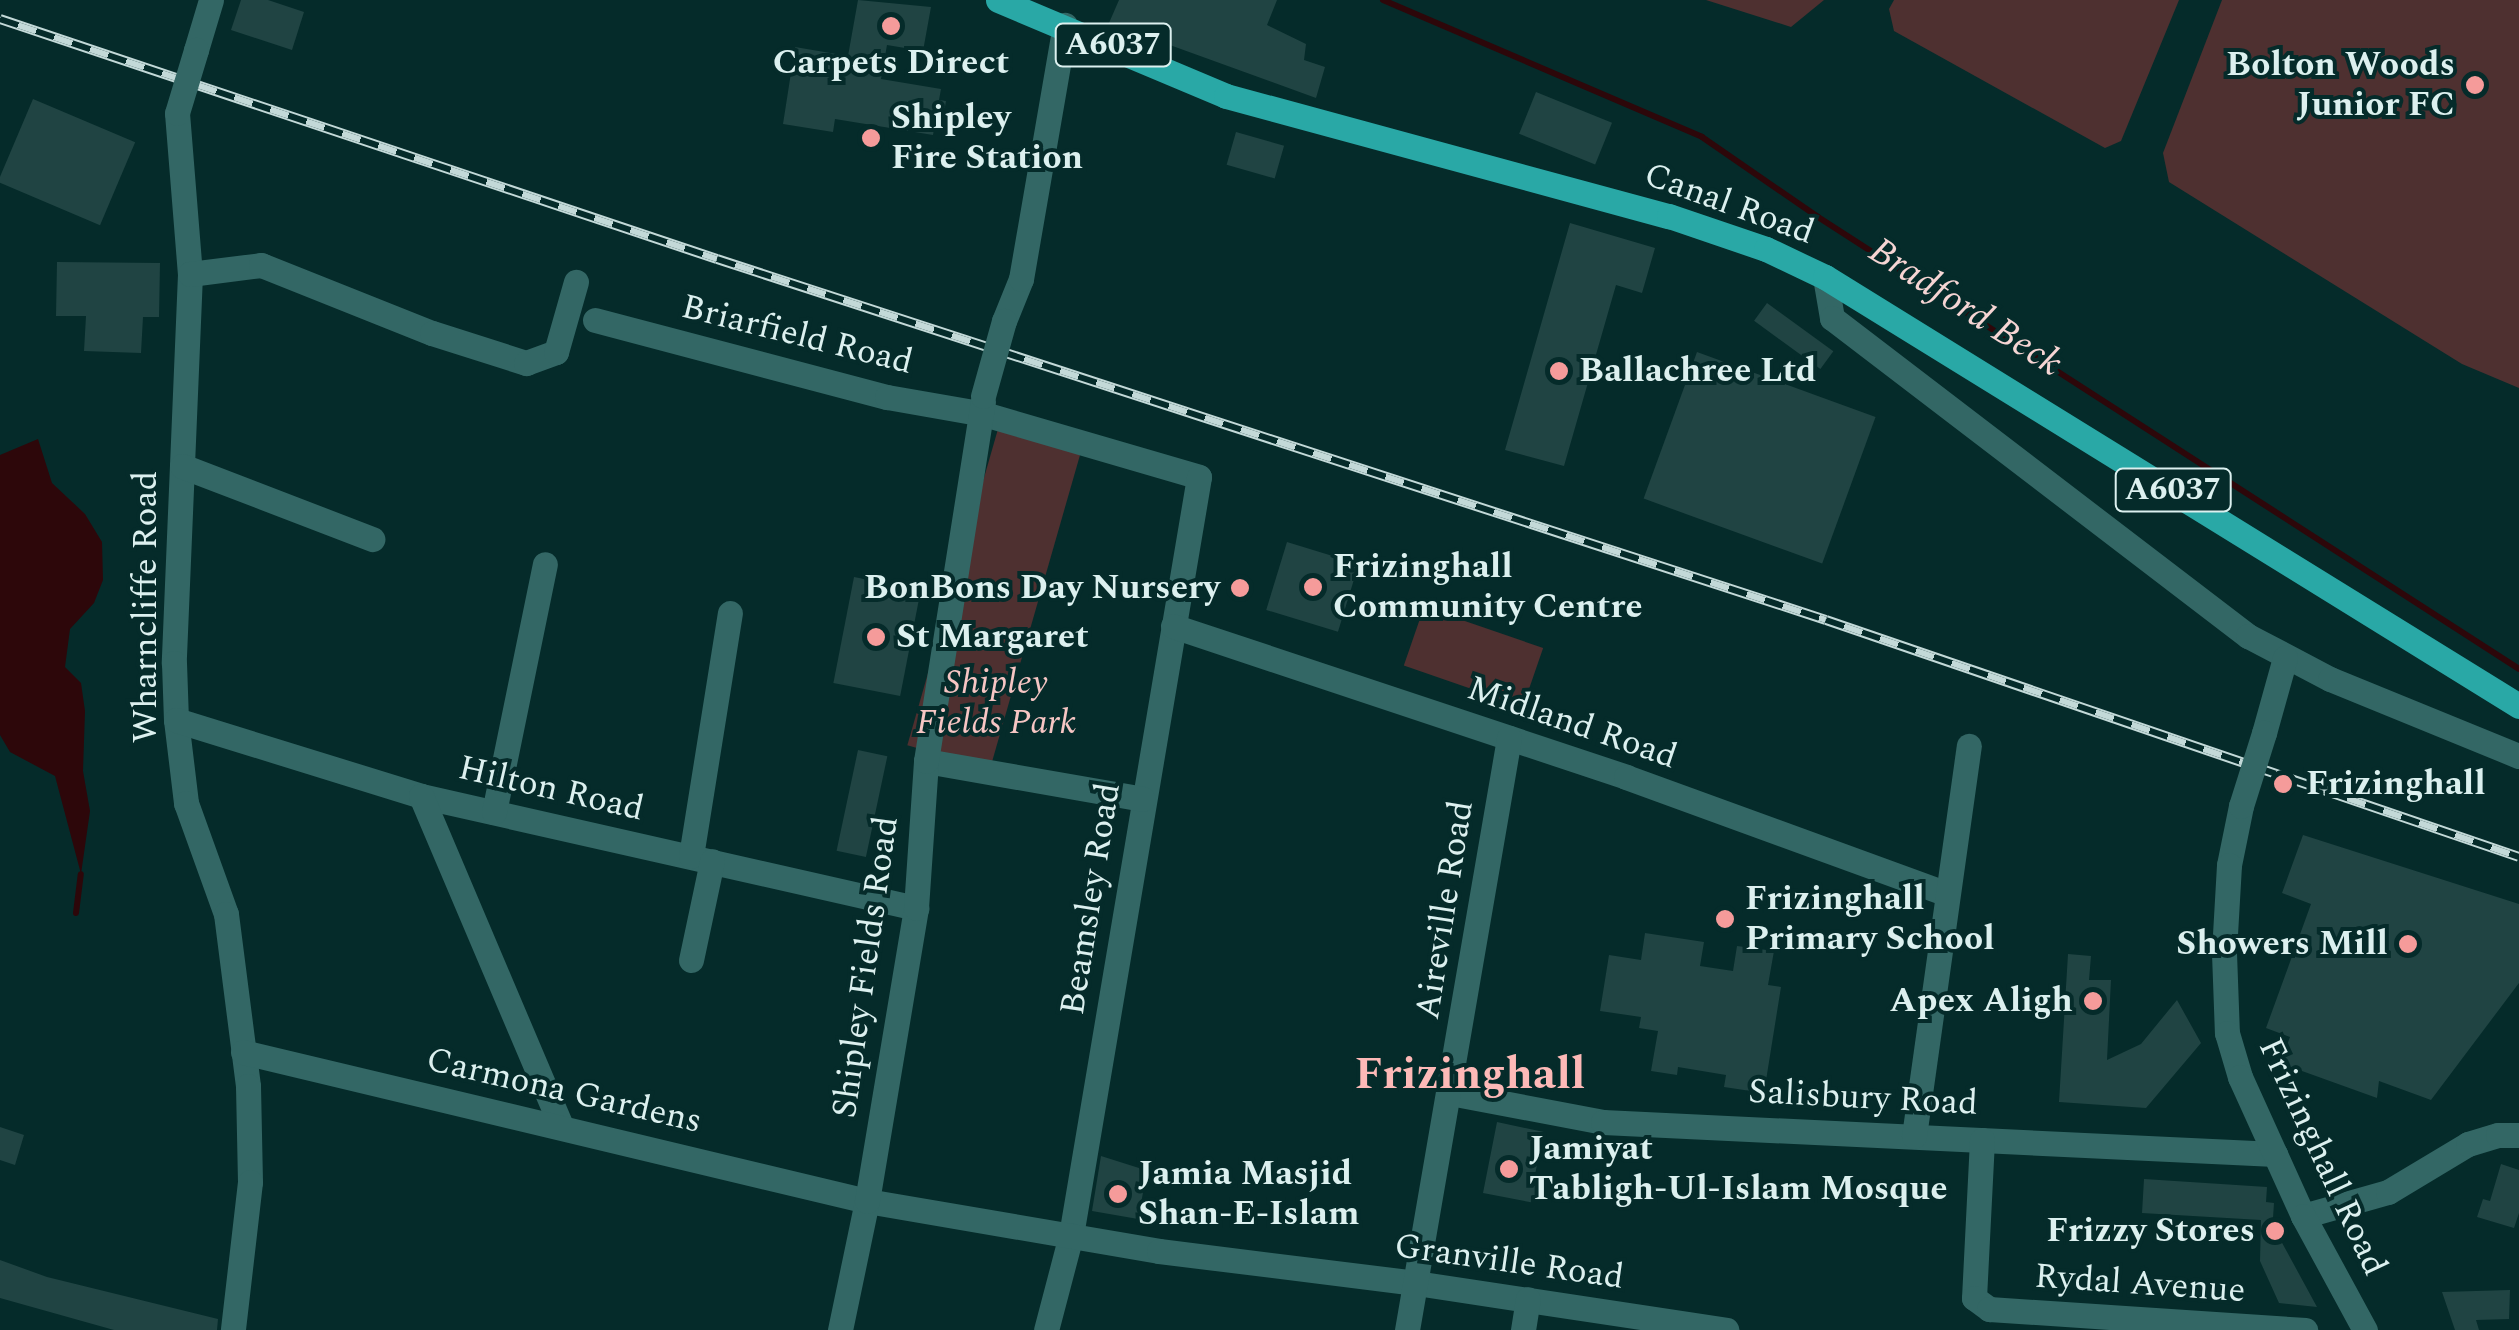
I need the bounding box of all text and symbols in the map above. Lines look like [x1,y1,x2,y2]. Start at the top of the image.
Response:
marker: Carpets Direct [880,15,902,37]
road number: A6037 [1053,18,1173,72]
place label: Carpets Direct [773,42,1009,84]
place label: Bolton Woods Junior FC [2226,44,2455,126]
marker: Bolton Woods Junior FC [2464,74,2486,96]
place label: Shipley Fire Station [891,97,1083,179]
marker: Shipley Fire Station [860,127,882,149]
street label: Canal Road [1638,154,1820,254]
water label: Bradford Beck [1860,229,2070,387]
street label: Briarfield Road [677,286,917,384]
place label: Ballachree Ltd [1579,350,1816,392]
marker: Ballachree Ltd [1548,360,1570,382]
road number: A6037 [2113,463,2233,517]
street label: Wharncliffe Road [125,471,167,743]
place label: Frizinghall Community Centre [1333,546,1643,628]
place label: BonBons Day Nursery [864,567,1220,609]
marker: Frizinghall Community Centre [1302,576,1324,598]
marker: BonBons Day Nursery [1229,577,1251,599]
place label: St Margaret [896,616,1089,658]
marker: St Margaret [865,626,887,648]
park label: Shipley Fields Park [916,662,1076,744]
street label: Midland Road [1462,667,1682,779]
street label: Hilton Road [454,747,648,831]
place label: Frizinghall [2306,763,2486,805]
marker: Frizinghall [2270,771,2296,797]
street label: Beamsley Road [1052,780,1130,1018]
street label: Aireville Road [1407,798,1483,1022]
street label: Shipley Fields Road [824,814,908,1120]
place label: Frizinghall Primary School [1745,878,1995,960]
marker: Frizinghall Primary School [1714,908,1736,930]
place label: Showers Mill [2176,923,2388,965]
marker: Showers Mill [2397,933,2419,955]
place label: Apex Aligh [1890,980,2073,1022]
marker: Apex Aligh [2082,990,2104,1012]
street label: Frizinghall Road [2249,1031,2395,1283]
street label: Carmona Gardens [422,1039,706,1143]
district label: Frizinghall [1354,1048,1586,1102]
street label: Salisbury Road [1747,1071,1979,1125]
place label: Jamiyat Tabligh-Ul-Islam Mosque [1529,1128,1947,1210]
place label: Jamia Masjid Shan-E-Islam [1138,1153,1360,1235]
marker: Jamiyat Tabligh-Ul-Islam Mosque [1498,1158,1520,1180]
marker: Jamia Masjid Shan-E-Islam [1107,1183,1129,1205]
place label: Frizzy Stores [2046,1210,2255,1252]
marker: Frizzy Stores [2264,1220,2286,1242]
street label: Granville Road [1392,1225,1626,1299]
street label: Rydal Avenue [2033,1256,2247,1312]

